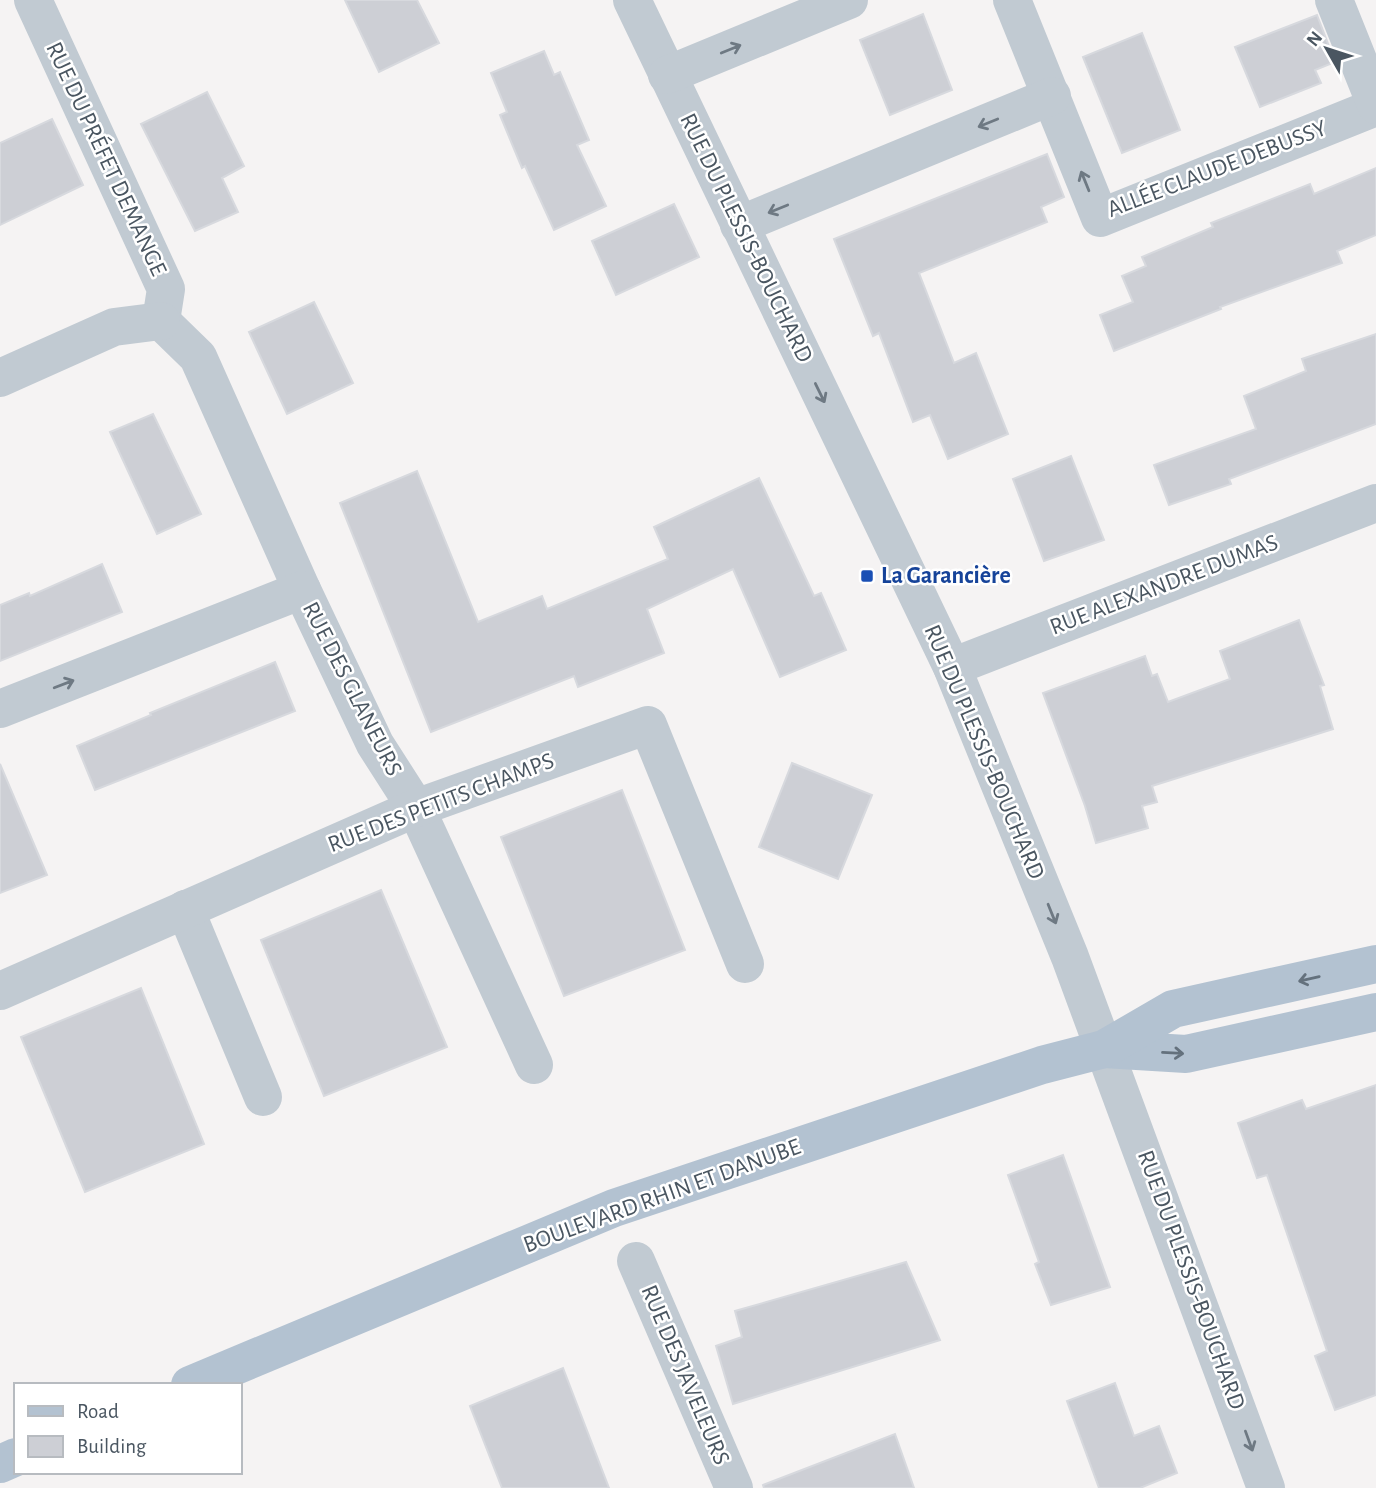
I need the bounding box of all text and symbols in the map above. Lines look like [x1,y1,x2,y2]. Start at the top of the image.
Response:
north arrow [1292,14,1362,84]
text: N [1303,28,1326,50]
street label: RUE DU PRÉFET DEMANGE [41,38,173,280]
one-way arrow [719,41,741,54]
street label: RUE DU PLESSIS-BOUCHARD [675,110,817,366]
street label: ALLÉE CLAUDE DEBUSSY [1103,114,1330,222]
one-way arrow [978,117,1000,130]
one-way arrow [1078,170,1091,192]
one-way arrow [768,204,789,217]
one-way arrow [814,382,827,403]
street label: RUE ALEXANDRE DUMAS [1047,530,1281,640]
place label: La Garancière [881,564,1011,588]
marker: La Garancière [859,568,875,584]
street label: RUE DES GLANEURS [298,598,406,780]
street label: RUE DU PLESSIS-BOUCHARD [919,621,1049,883]
one-way arrow [52,676,74,689]
street label: RUE DES PETITS CHAMPS [325,749,557,857]
one-way arrow [1047,902,1060,924]
one-way arrow [1298,973,1321,987]
one-way arrow [1161,1047,1183,1060]
street label: BOULEVARD RHIN ET DANUBE [520,1134,804,1257]
street label: RUE DU PLESSIS-BOUCHARD [1133,1147,1249,1413]
street label: RUE DES JAVELEURS [636,1282,734,1468]
legend [14,1383,242,1474]
text: Road [77,1401,119,1422]
one-way arrow [1244,1429,1257,1451]
text: Building [77,1436,147,1457]

